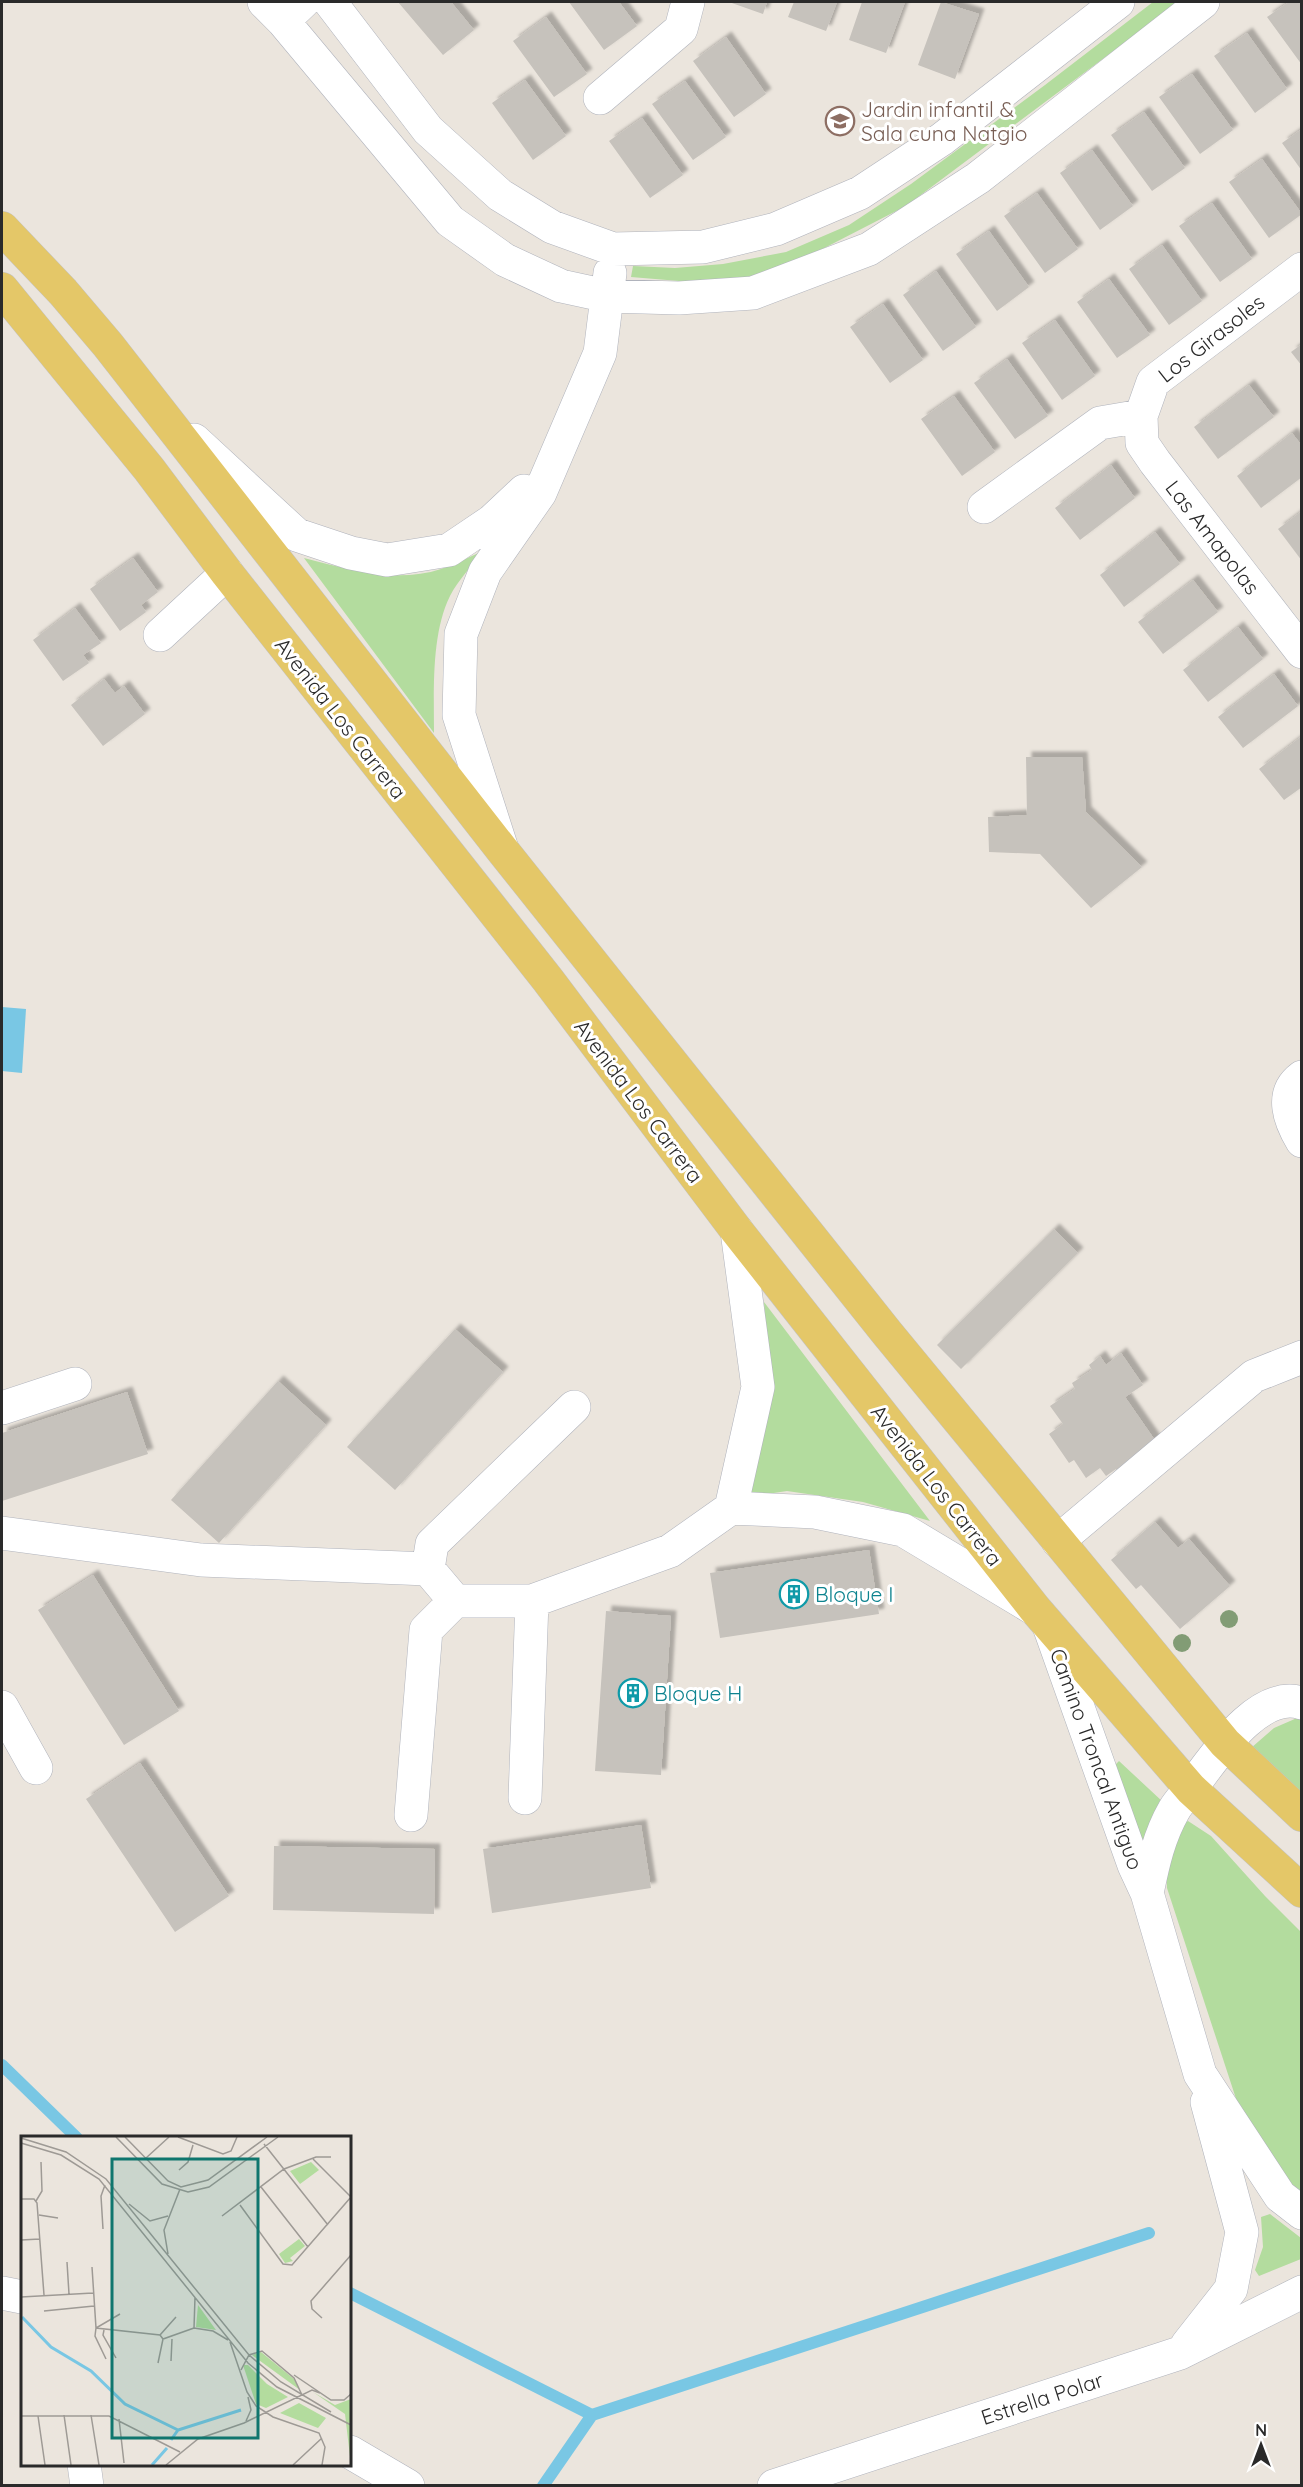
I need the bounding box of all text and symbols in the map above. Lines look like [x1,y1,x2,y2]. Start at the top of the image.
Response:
place label: Jardin infantil & Sala cuna Natgio [861,96,1028,146]
school or university icon: Jardin infantil & Sala cuna Natgio [824,105,856,137]
street label: Los Girasoles [1153,288,1269,388]
street label: Las Amapolas [1160,475,1266,599]
street label: Avenida Los Carrera [270,632,412,804]
street label: Avenida Los Carrera [569,1014,709,1188]
street label: Avenida Los Carrera [866,1399,1008,1571]
building icon: Bloque I [778,1578,810,1610]
place label: Bloque I [815,1581,893,1607]
street label: Camino Troncal Antiguo [1045,1645,1149,1873]
building icon: Bloque H [617,1677,649,1709]
place label: Bloque H [654,1680,742,1706]
inset map [21,2136,351,2466]
street label: Estrella Polar [978,2366,1106,2430]
north arrow [1231,2415,1291,2475]
text: N [1255,2420,1267,2440]

